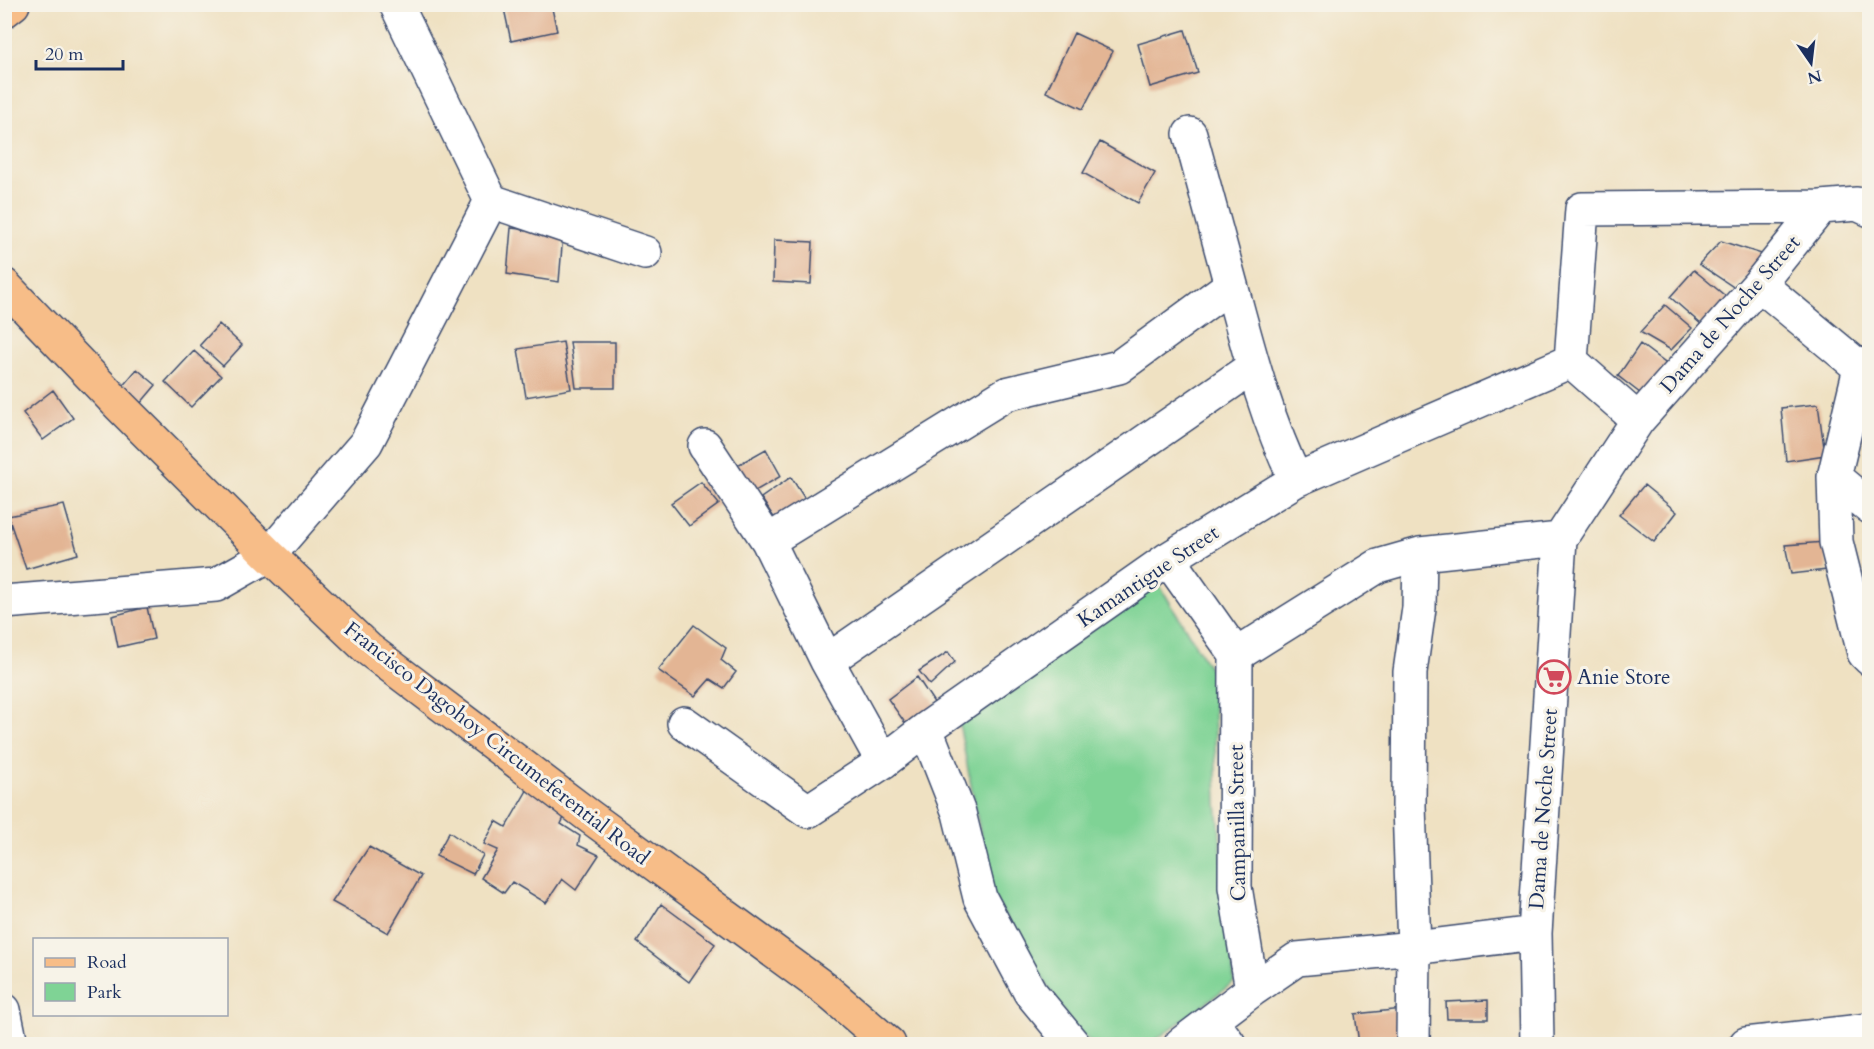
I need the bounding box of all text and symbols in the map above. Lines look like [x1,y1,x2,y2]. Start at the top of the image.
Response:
scale bar [36,33,123,71]
north arrow [1781,33,1841,93]
text: 20 m [45,42,84,67]
text: N [1805,64,1824,89]
street label: Dama de Noche Street [1653,229,1808,400]
street label: Kamantigue Street [1072,518,1225,635]
street label: Francisco Dagohoy Circumeferential Road [338,615,656,872]
supermarket icon: Anie Store [1536,659,1572,695]
place label: Anie Store [1577,663,1671,692]
street label: Dama de Noche Street [1522,707,1565,910]
street label: Campanilla Street [1222,744,1253,902]
legend [33,938,228,1016]
text: Road [87,950,127,975]
text: Park [87,980,122,1005]

